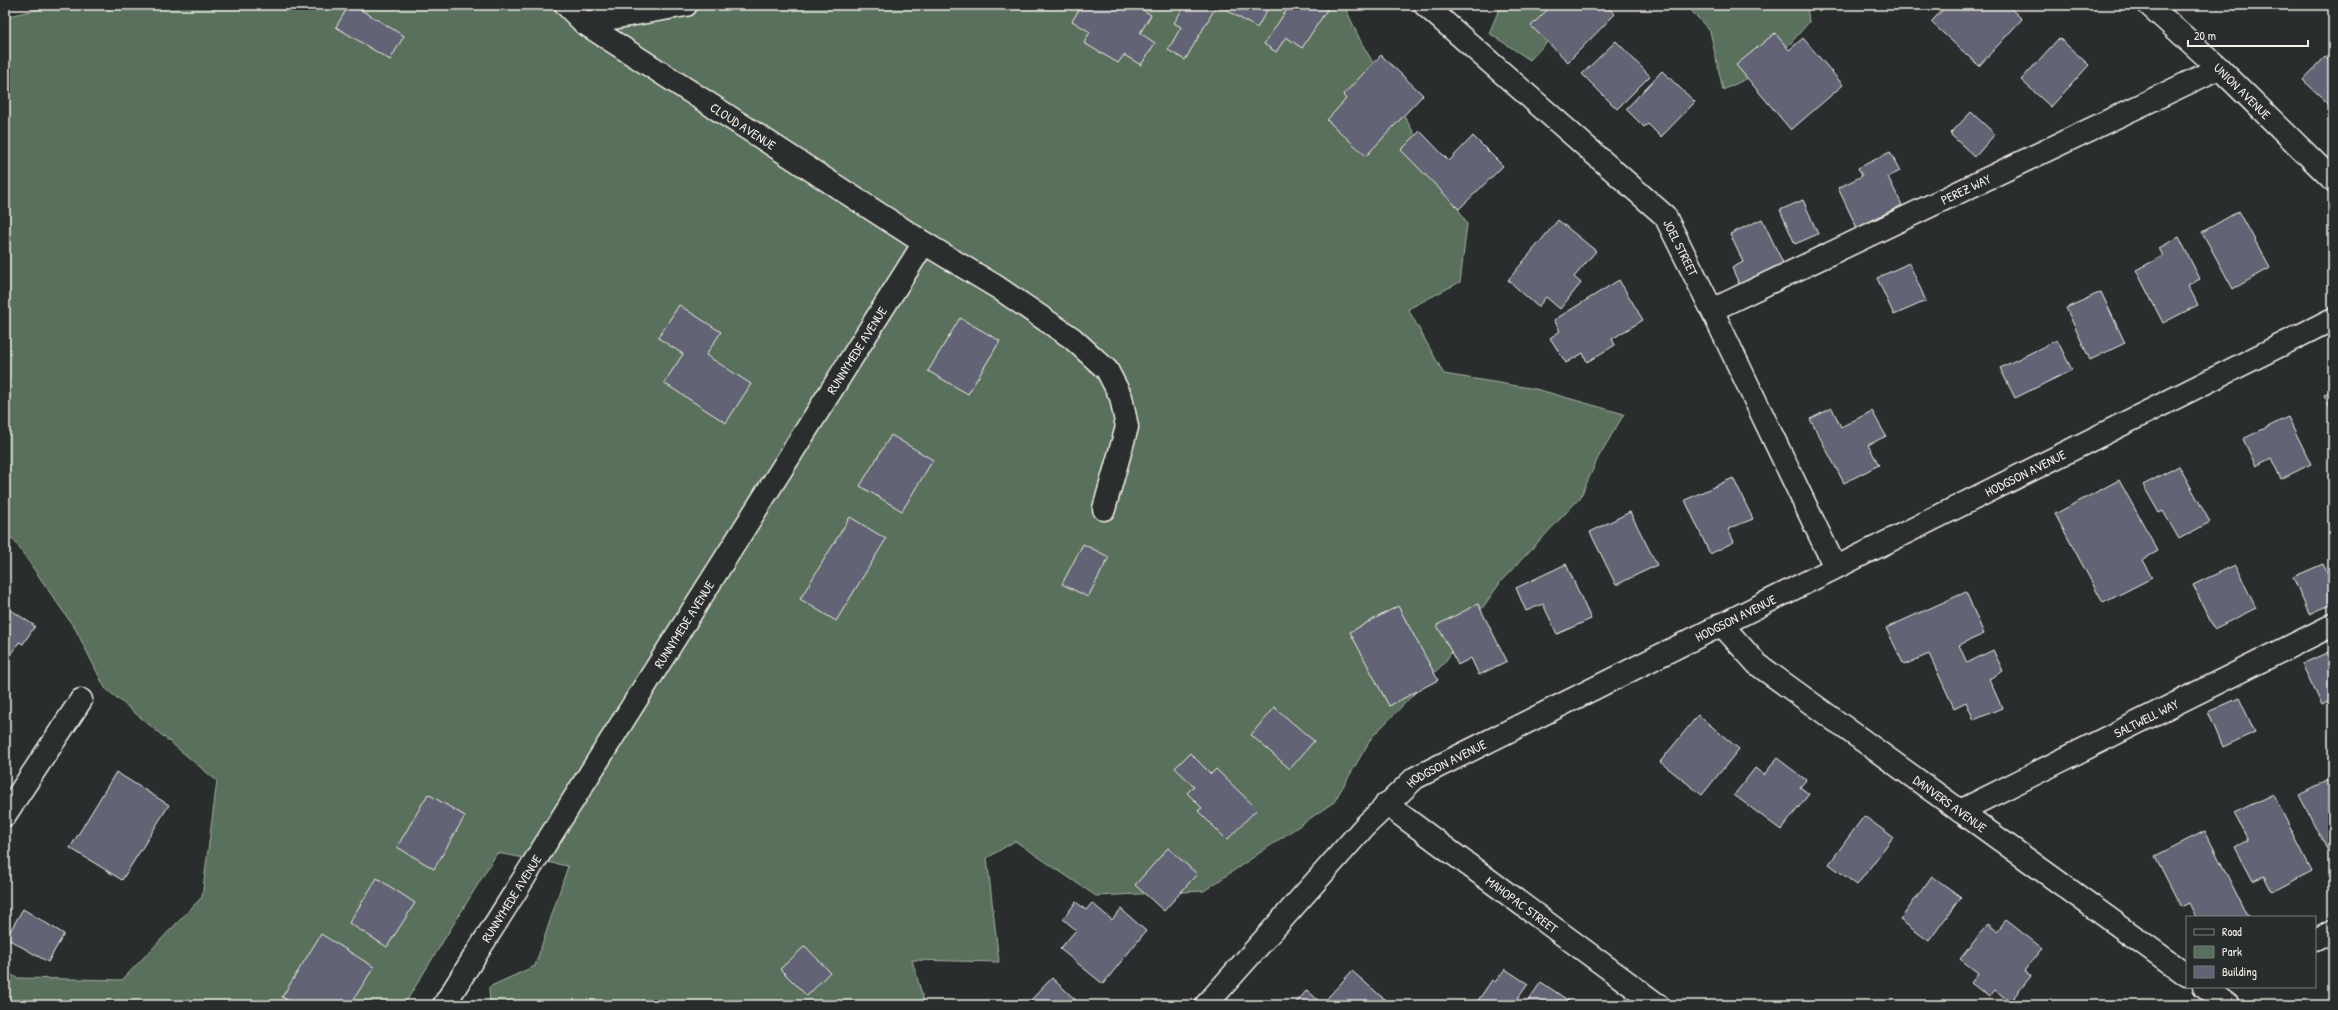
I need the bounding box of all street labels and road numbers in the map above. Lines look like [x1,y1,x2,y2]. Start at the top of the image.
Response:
street label: UNION AVENUE [2210,59,2275,123]
street label: CLOUD AVENUE [707,98,780,154]
street label: PEREZ WAY [1938,169,1994,209]
street label: JOEL STREET [1659,216,1703,280]
street label: RUNNYMEDE AVENUE [822,303,891,397]
street label: HODGSON AVENUE [1982,445,2069,501]
street label: RUNNYMEDE AVENUE [649,577,718,671]
street label: HODGSON AVENUE [1692,590,1779,646]
street label: SALTWELL WAY [2111,694,2182,742]
street label: HODGSON AVENUE [1402,735,1489,791]
street label: DANVERS AVENUE [1910,771,1991,836]
street label: RUNNYMEDE AVENUE [477,851,546,946]
street label: MAHOPAC STREET [1482,872,1562,938]

